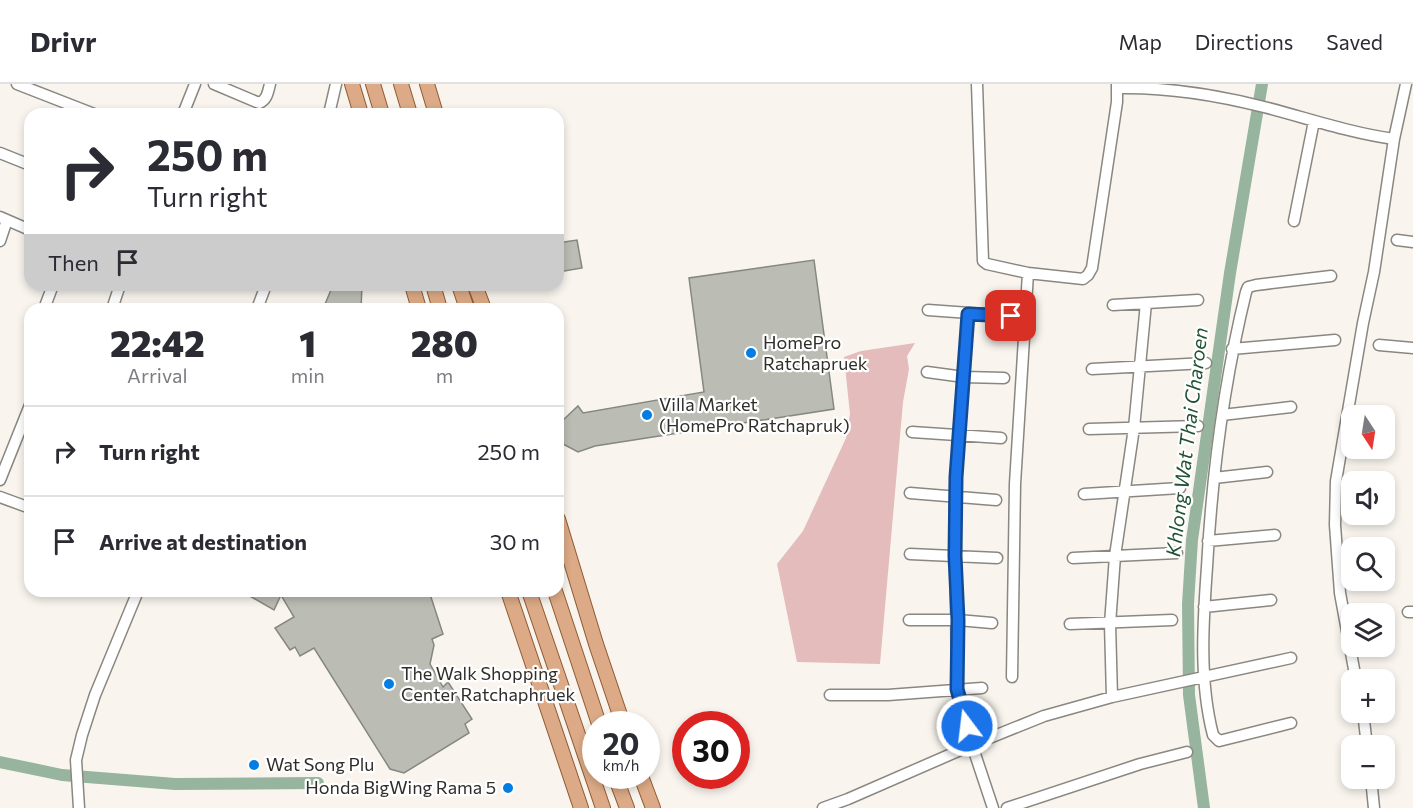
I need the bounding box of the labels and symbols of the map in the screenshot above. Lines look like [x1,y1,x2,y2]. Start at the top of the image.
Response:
pin [985,290,1036,341]
water label: Khlong Wat Thai Charoen [1160,326,1212,558]
place label: HomePro Ratchapruek [763,331,868,374]
marker: HomePro Ratchapruek [744,346,758,360]
place label: Villa Market (HomePro Ratchapruk) [659,393,850,436]
north arrow [1341,405,1395,459]
marker: Villa Market (HomePro Ratchapruk) [640,408,654,422]
place label: The Walk Shopping Center Ratchaphruek [401,662,576,705]
marker: The Walk Shopping Center Ratchaphruek [382,677,396,691]
position arrow [935,694,999,758]
speed limit sign: 30 [672,711,750,789]
place label: Wat Song Plu [266,753,374,775]
marker: Wat Song Plu [247,758,261,772]
place label: Honda BigWing Rama 5 [305,776,496,798]
marker: Honda BigWing Rama 5 [501,781,515,795]

